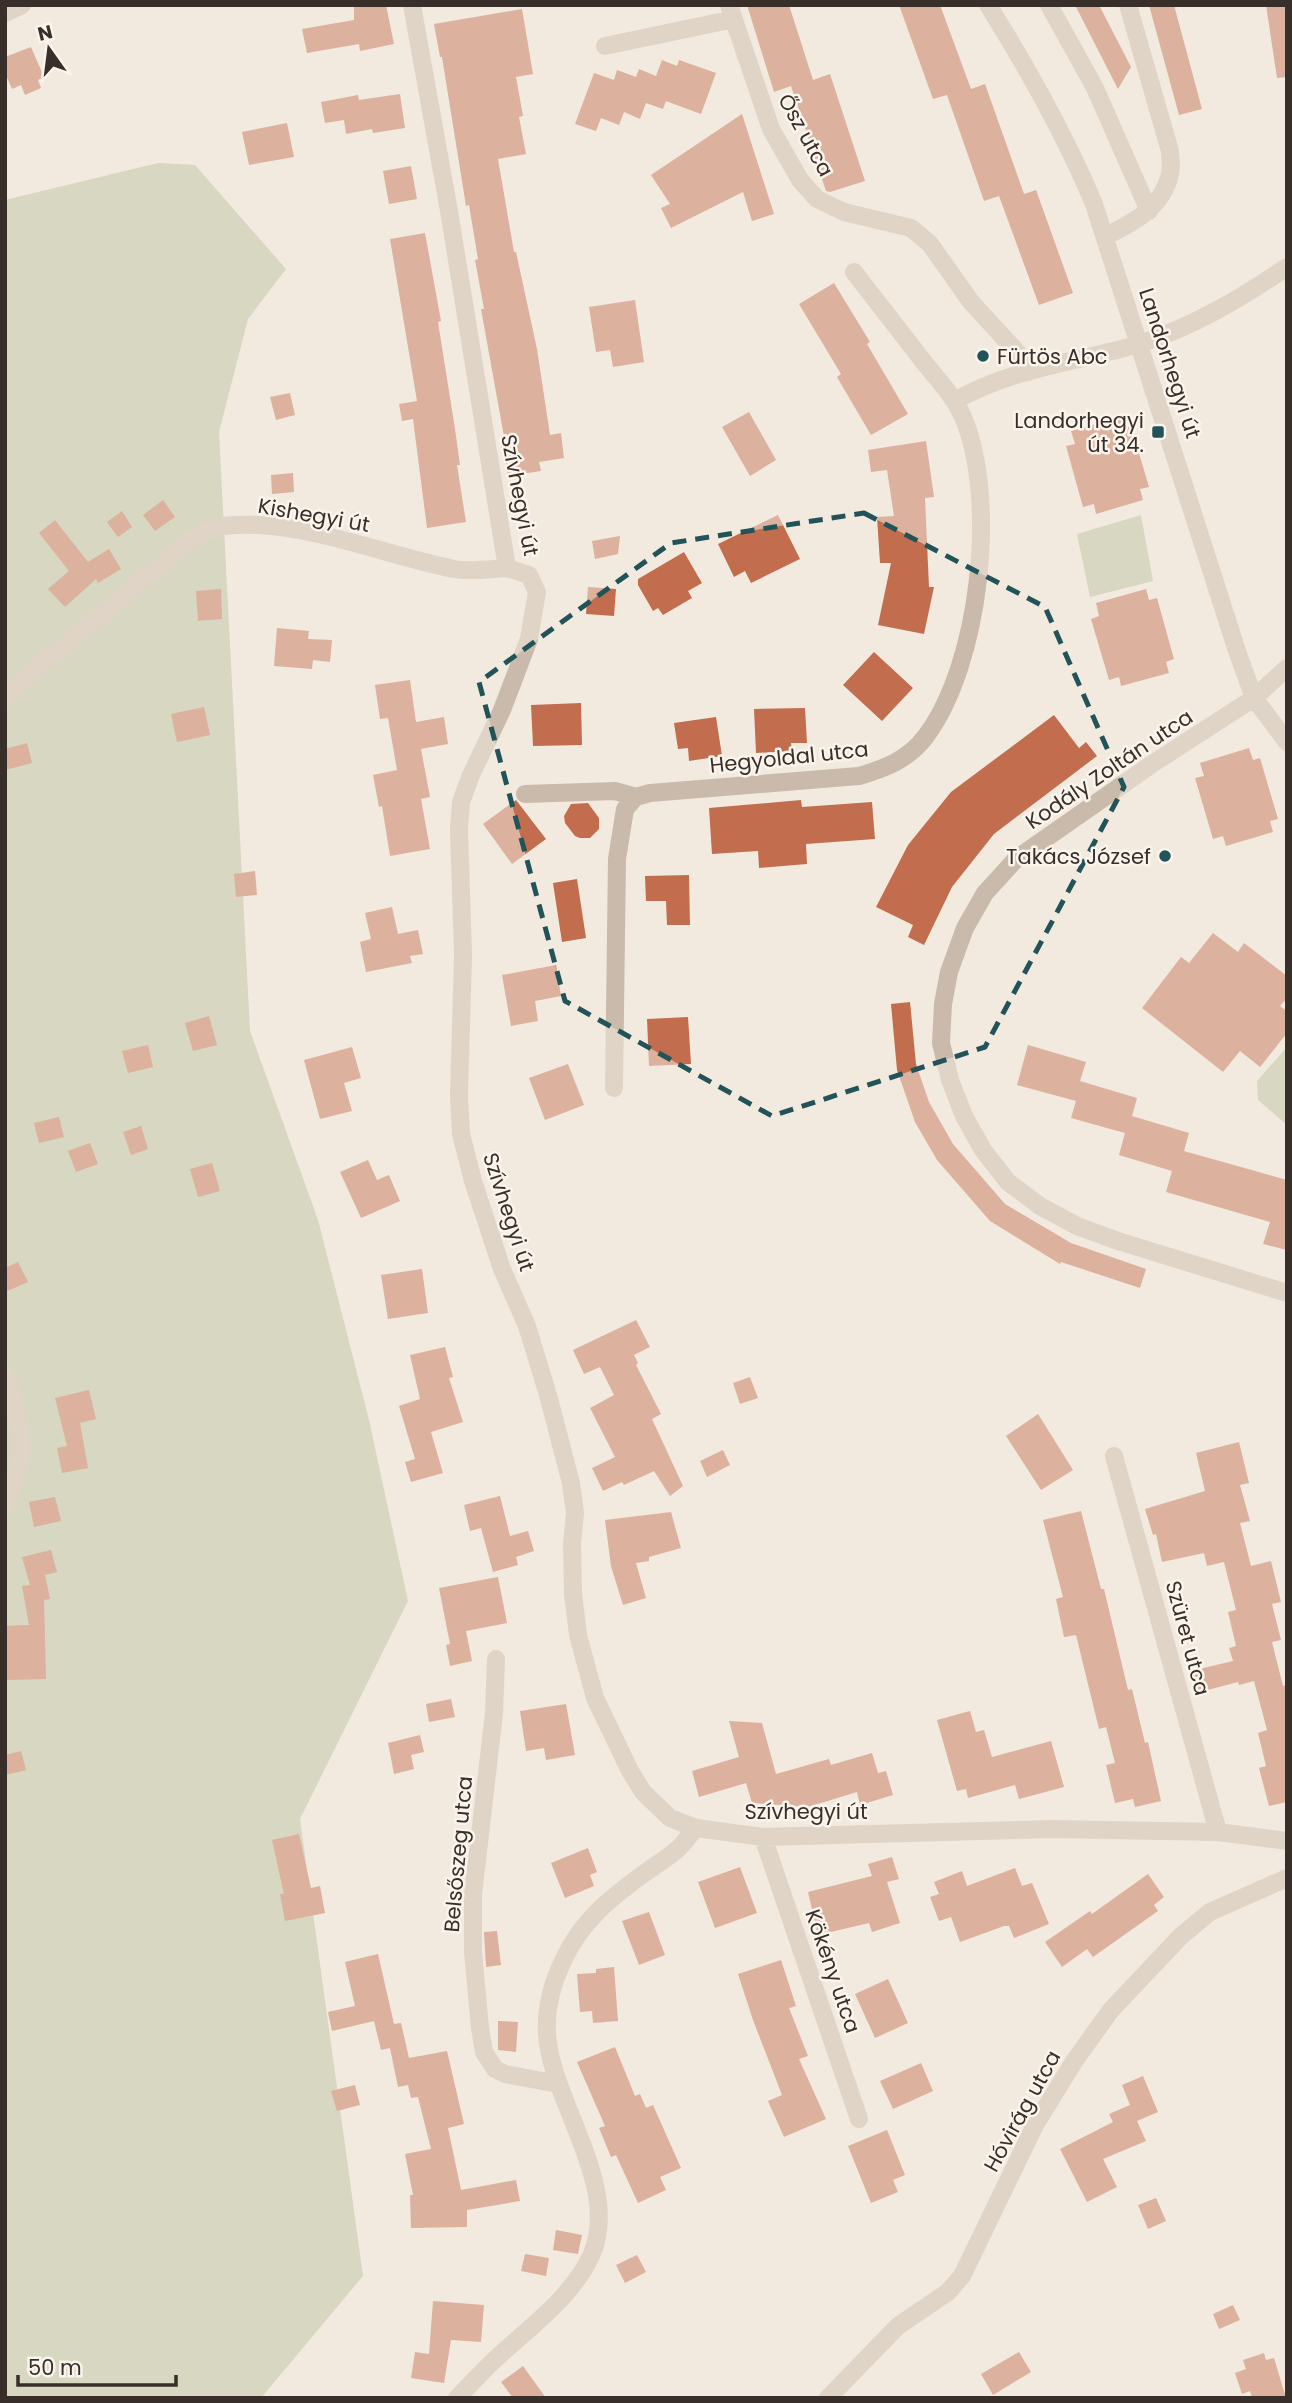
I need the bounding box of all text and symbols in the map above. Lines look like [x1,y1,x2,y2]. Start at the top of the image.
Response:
north arrow [14,14,84,84]
text: N [35,18,55,48]
street label: Ősz utca [771,88,841,182]
street label: Landorhegyi út [1132,284,1208,442]
place label: Fürtös Abc [997,342,1108,371]
marker: Fürtös Abc [975,348,991,364]
place label: Landorhegyi út 34. [1014,406,1144,459]
marker: Landorhegyi út 34. [1150,424,1166,440]
street label: Szívhegyi út [494,432,546,558]
street label: Kishegyi út [256,491,372,539]
street label: Kodály Zoltán utca [1020,702,1198,836]
street label: Hegyoldal utca [708,734,870,780]
place label: Takács József [1006,842,1151,871]
marker: Takács József [1157,848,1173,864]
street label: Szívhegyi út [476,1149,542,1275]
street label: Szüret utca [1159,1578,1217,1698]
street label: Belsőszeg utca [437,1775,479,1933]
street label: Szívhegyi út [744,1797,868,1826]
street label: Kökény utca [798,1905,868,2037]
street label: Hóvirág utca [977,2045,1067,2177]
scale bar [18,2344,175,2388]
text: 50 m [28,2353,82,2382]

